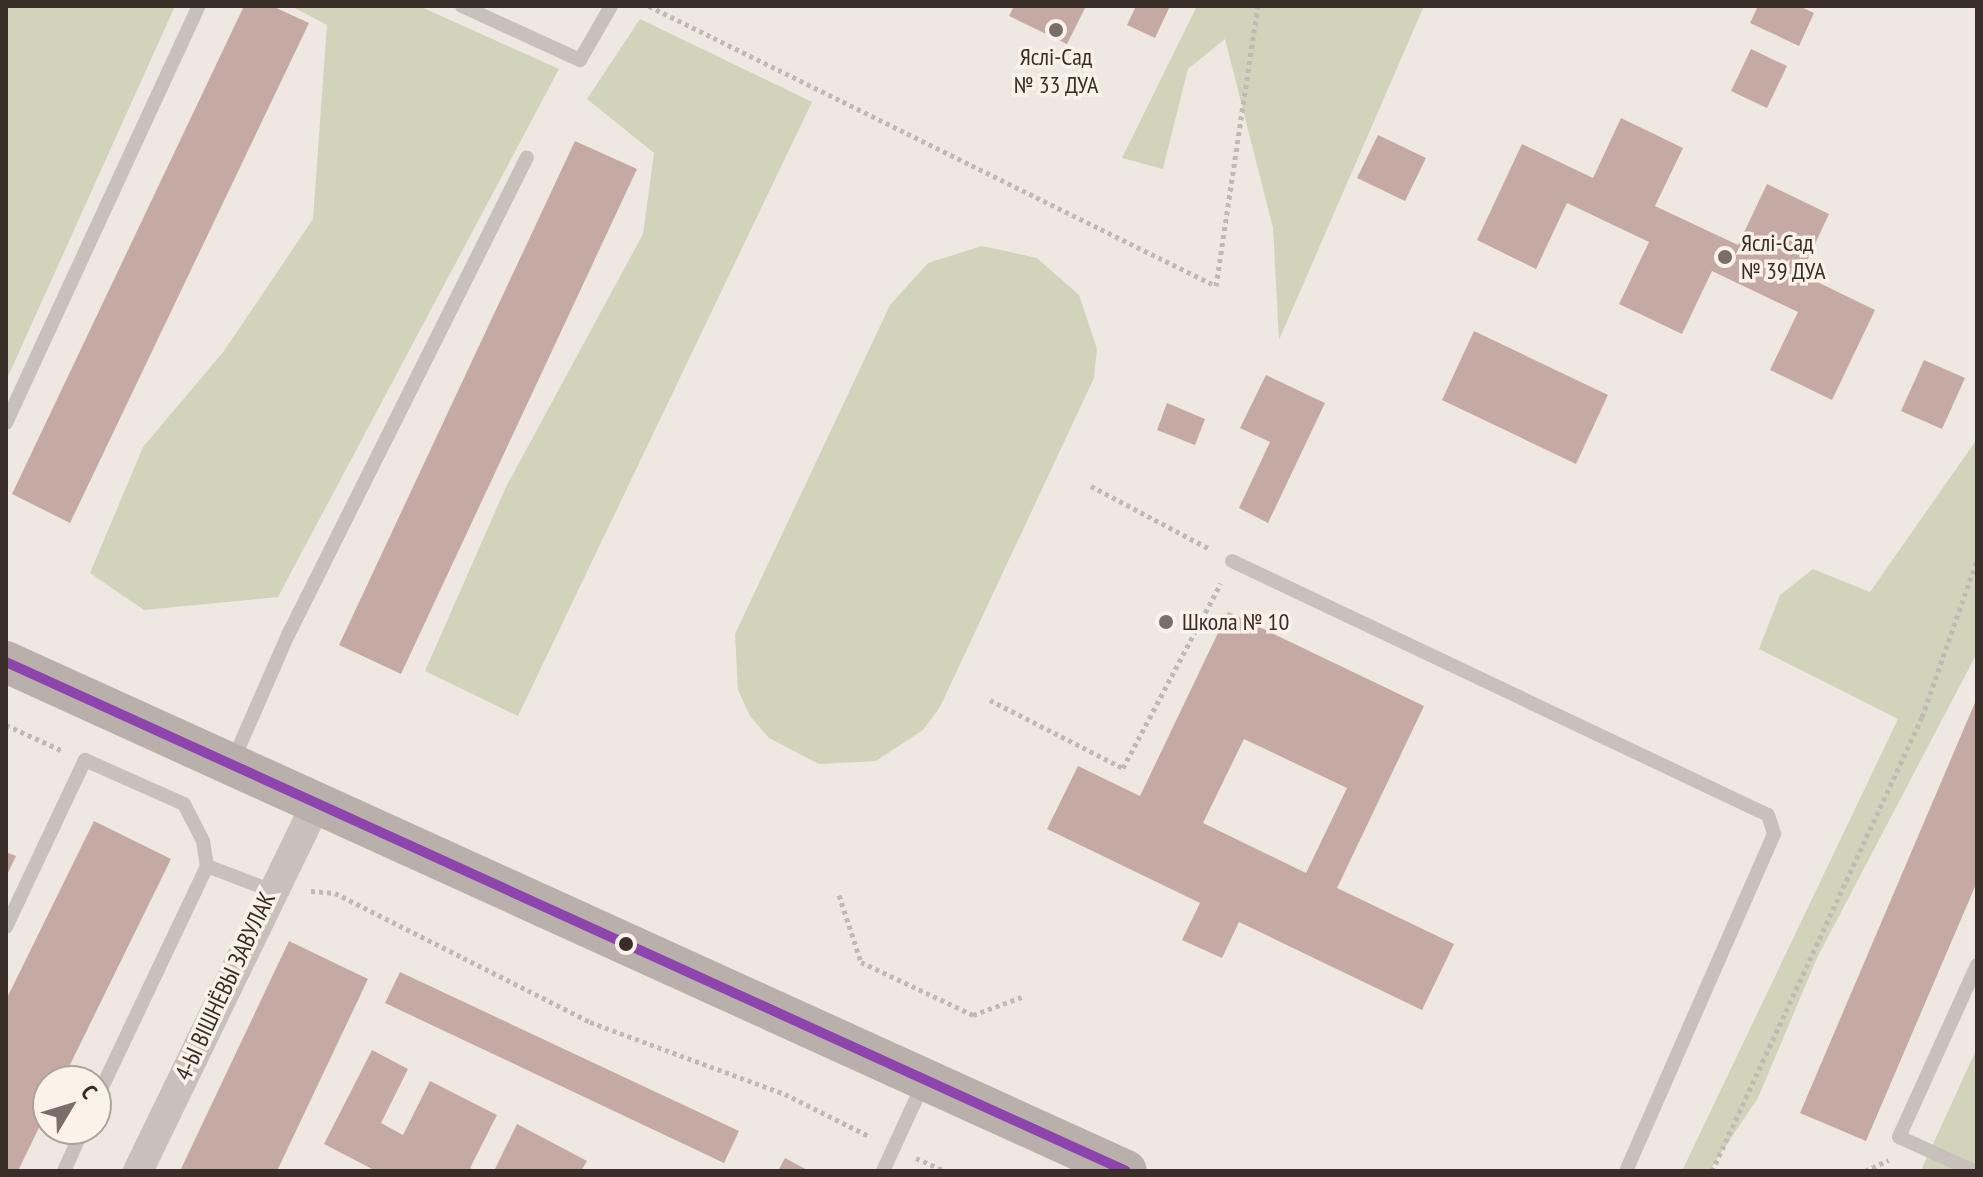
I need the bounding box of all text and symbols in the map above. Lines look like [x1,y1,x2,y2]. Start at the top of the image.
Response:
marker: Яслі-Сад № 33 ДУА [1047,21,1065,39]
place label: Яслі-Сад № 33 ДУА [1014,43,1098,99]
place label: Яслі-Сад № 39 ДУА [1741,229,1826,285]
marker: Яслі-Сад № 39 ДУА [1716,248,1734,266]
place label: Школа № 10 [1182,608,1289,636]
marker: Школа № 10 [1157,613,1175,631]
street label: 4-Ы ВІШНЁВЫ ЗАВУЛАК [169,887,281,1085]
unlabelled marker [618,936,634,952]
north arrow [32,1065,112,1145]
text: С [75,1079,103,1104]

